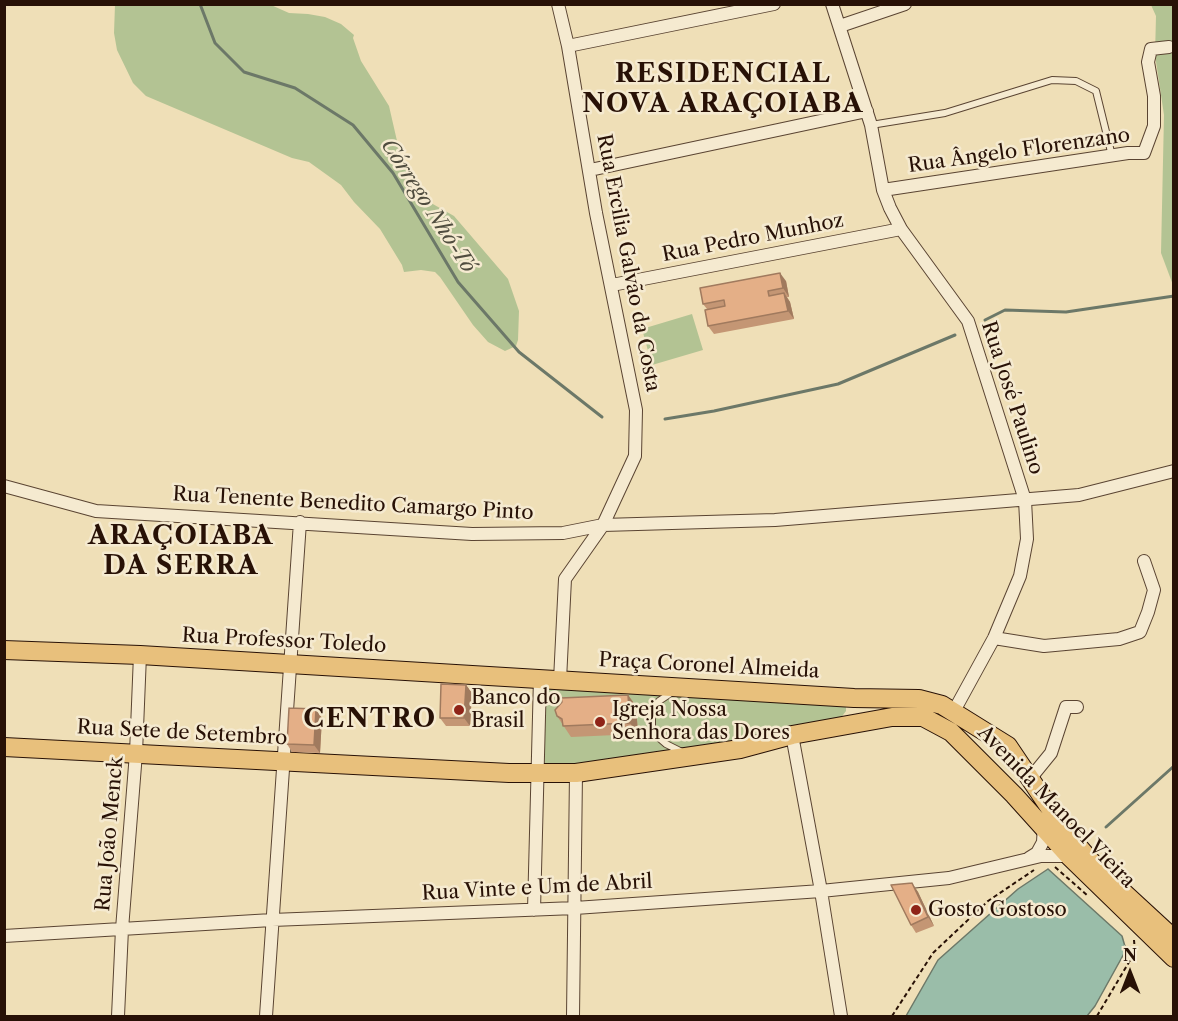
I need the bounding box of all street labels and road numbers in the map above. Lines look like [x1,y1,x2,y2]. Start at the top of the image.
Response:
street label: Rua Ângelo Florenzano [906,124,1132,178]
street label: Rua Ercilia Galvão da Costa [591,132,665,394]
street label: Rua Pedro Munhoz [660,209,846,267]
street label: Rua José Paulino [976,318,1048,478]
street label: Rua Tenente Benedito Camargo Pinto [172,483,534,525]
street label: Rua Professor Toledo [181,624,387,658]
street label: Praça Coronel Almeida [598,648,820,684]
street label: Rua Sete de Setembro [76,715,288,751]
street label: Avenida Manoel Vieira [972,721,1140,893]
street label: Rua João Menck [91,755,129,913]
street label: Rua Vinte e Um de Abril [421,870,653,906]

